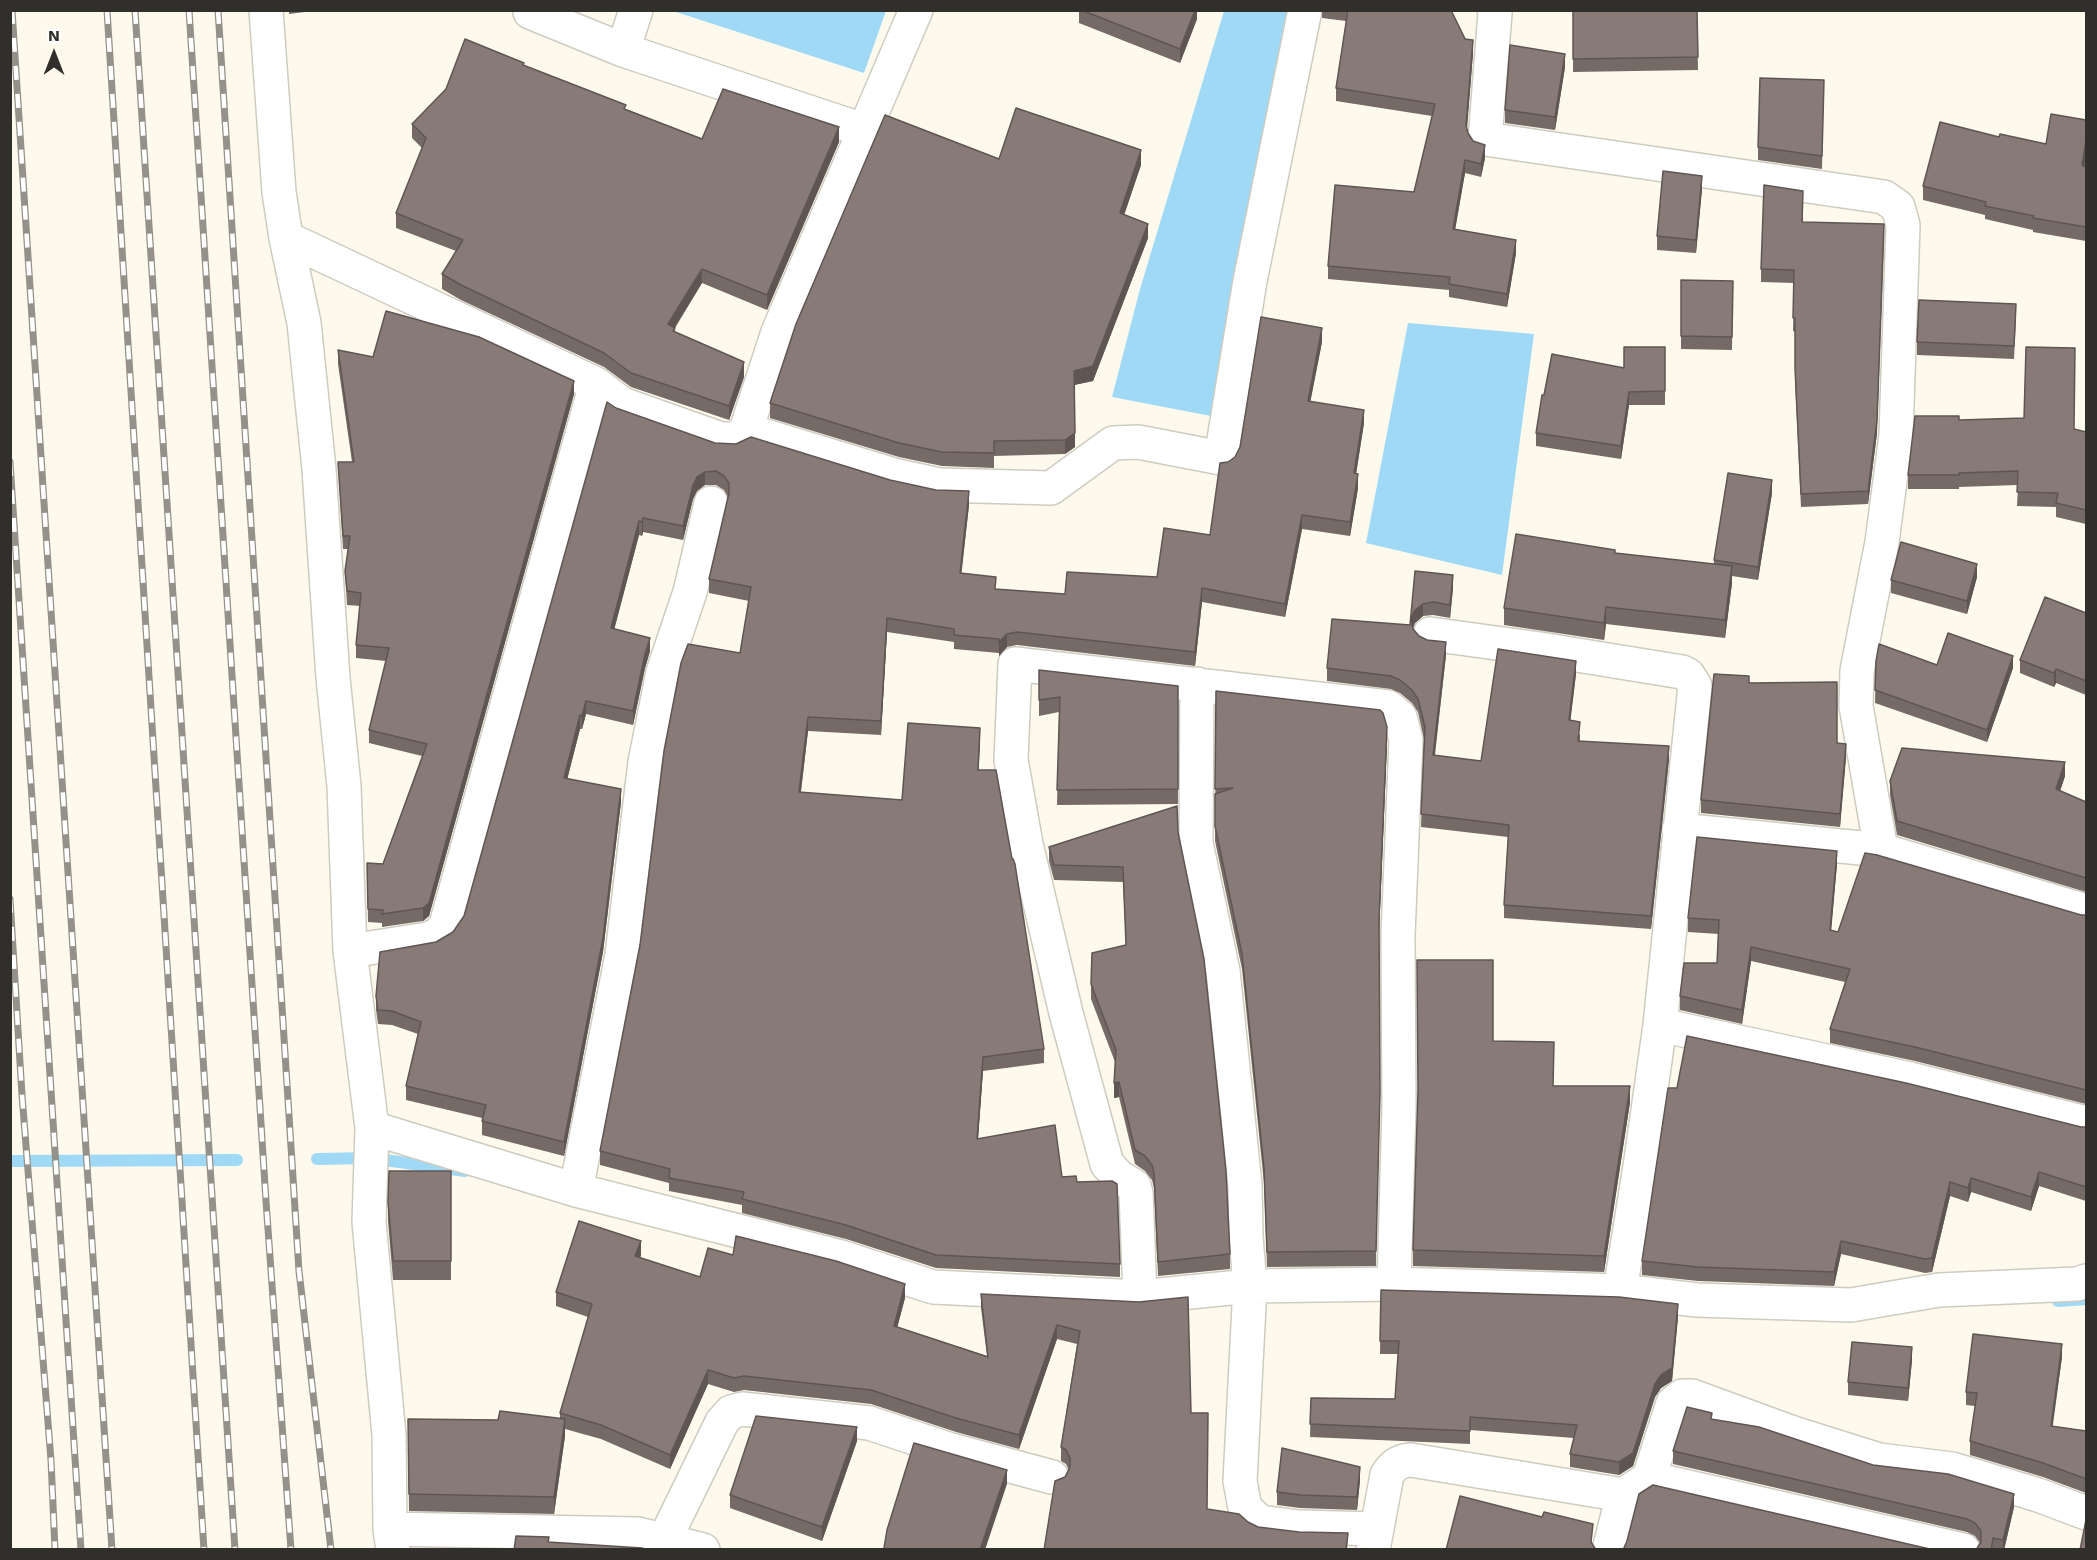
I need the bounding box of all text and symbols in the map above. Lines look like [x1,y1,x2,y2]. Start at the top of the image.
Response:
north arrow [24,24,84,84]
text: N [48,26,60,45]

